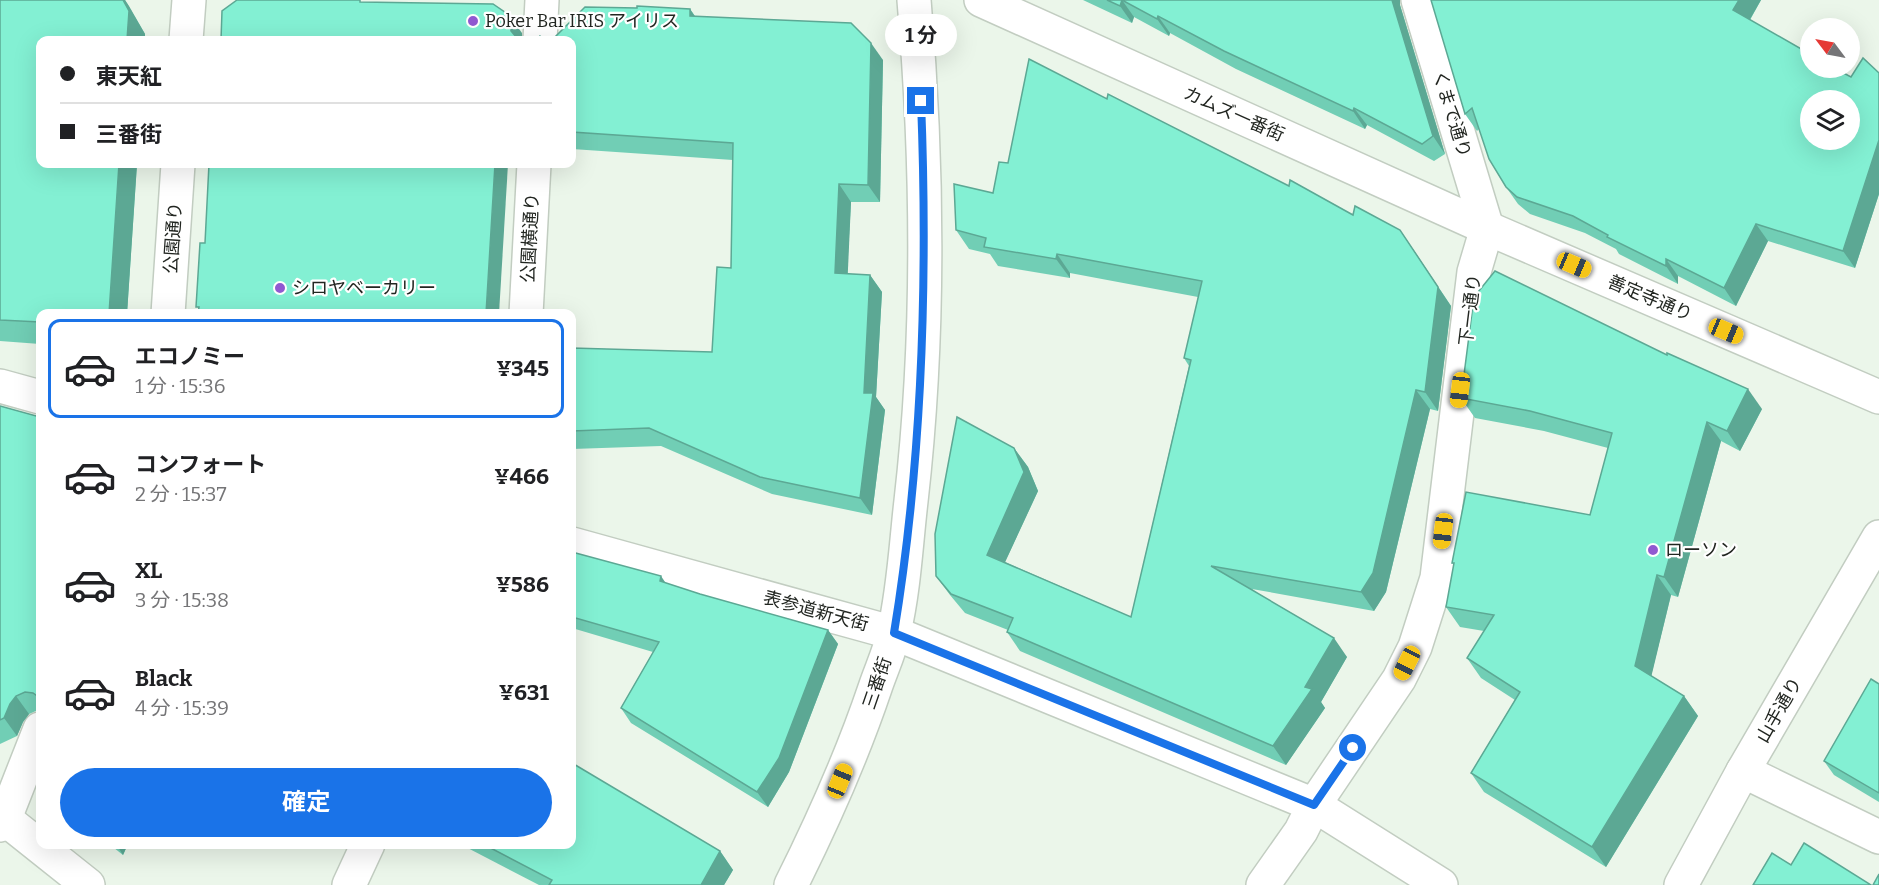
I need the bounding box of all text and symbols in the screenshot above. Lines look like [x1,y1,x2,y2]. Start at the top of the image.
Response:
place label: Poker Bar IRIS アイリス [485,10,679,32]
marker: Poker Bar IRIS アイリス [466,14,480,28]
callout: 1 分 [885,14,957,56]
north arrow [1800,18,1860,78]
map controls [1800,18,1860,150]
text: 1 分 [905,23,937,47]
text: 東天紅 [96,63,162,90]
street label: くまで通り [1428,68,1476,160]
street label: カムズ一番街 [1180,82,1288,146]
route end [907,87,934,114]
button: layers [1800,90,1860,150]
text: 三番街 [96,121,162,148]
street label: 公園横通り [517,192,543,284]
street label: 公園通り [160,201,186,275]
car [1554,250,1594,280]
street label: 善定寺通り [1604,270,1696,326]
street label: 下一通り [1455,273,1485,347]
place label: シロヤベーカリー [292,277,436,299]
marker: シロヤベーカリー [273,281,287,295]
car [1706,316,1746,346]
icon: car [63,342,117,396]
text: エコノミー [135,343,245,370]
text: ¥345 [496,355,549,382]
car [1449,371,1471,409]
text: 1 分 · 15:36 [135,374,226,398]
icon: car [63,450,117,504]
text: コンフォート [135,451,266,478]
text: ¥466 [494,463,549,490]
text: 2 分 · 15:37 [135,482,227,506]
car [1432,512,1454,550]
place label: ローソン [1665,539,1737,561]
marker: ローソン [1646,543,1660,557]
text: XL [135,557,162,584]
icon: car [63,558,117,612]
text: ¥586 [496,571,549,598]
street label: 表参道新天街 [761,586,871,636]
text: 3 分 · 15:38 [135,588,229,612]
car [1391,643,1423,683]
street label: 三番街 [858,654,896,712]
text: Black [135,665,192,692]
icon: car [63,666,117,720]
street label: 山手通り [1751,673,1807,747]
text: ¥631 [499,679,549,706]
text: 4 分 · 15:39 [135,696,229,720]
route start [1339,734,1366,761]
car [825,761,855,801]
button: 確定 [60,768,552,837]

